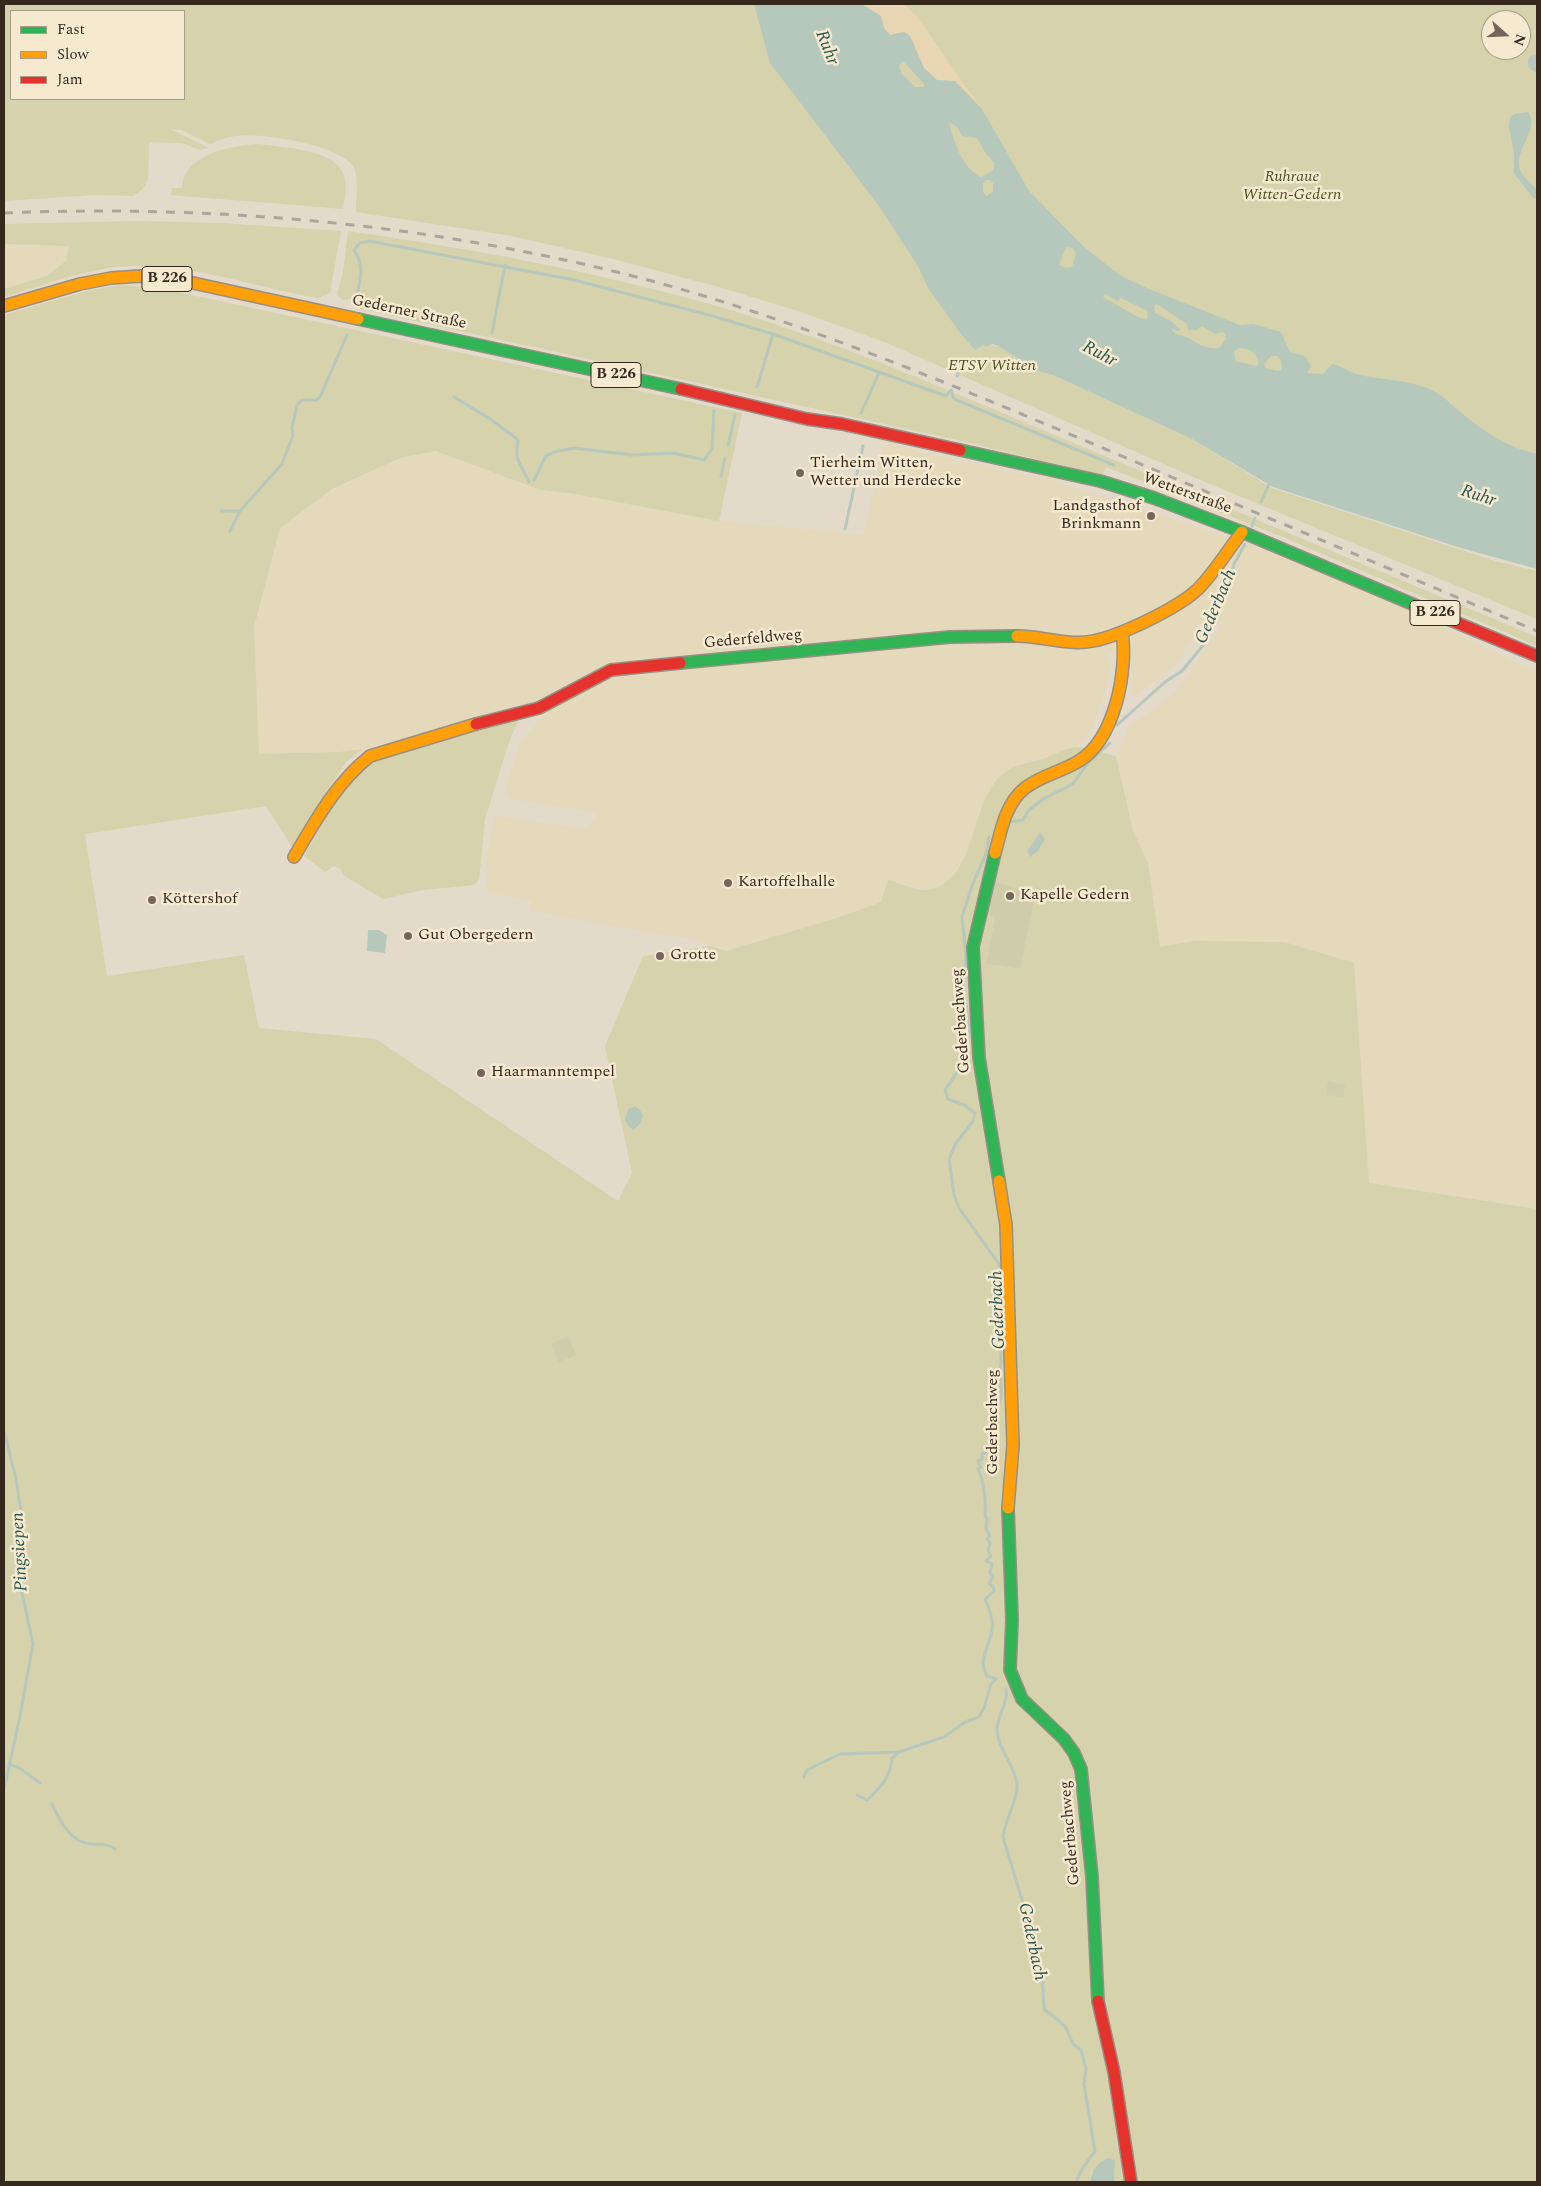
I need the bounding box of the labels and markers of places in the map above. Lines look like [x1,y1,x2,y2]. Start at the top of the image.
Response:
place label: Tierheim Witten, Wetter und Herdecke [810,454,962,492]
marker: Tierheim Witten, Wetter und Herdecke [794,467,806,479]
place label: Landgasthof Brinkmann [1053,497,1141,535]
marker: Landgasthof Brinkmann [1145,510,1157,522]
place label: Kartoffelhalle [738,873,835,893]
marker: Kartoffelhalle [722,877,734,889]
place label: Kapelle Gedern [1020,886,1129,906]
place label: Köttershof [162,890,238,910]
marker: Kapelle Gedern [1004,890,1016,902]
marker: Köttershof [146,894,158,906]
place label: Gut Obergedern [418,926,534,946]
marker: Gut Obergedern [402,930,414,942]
place label: Grotte [670,946,716,966]
marker: Grotte [654,950,666,962]
place label: Haarmanntempel [491,1063,615,1083]
marker: Haarmanntempel [475,1067,487,1079]

